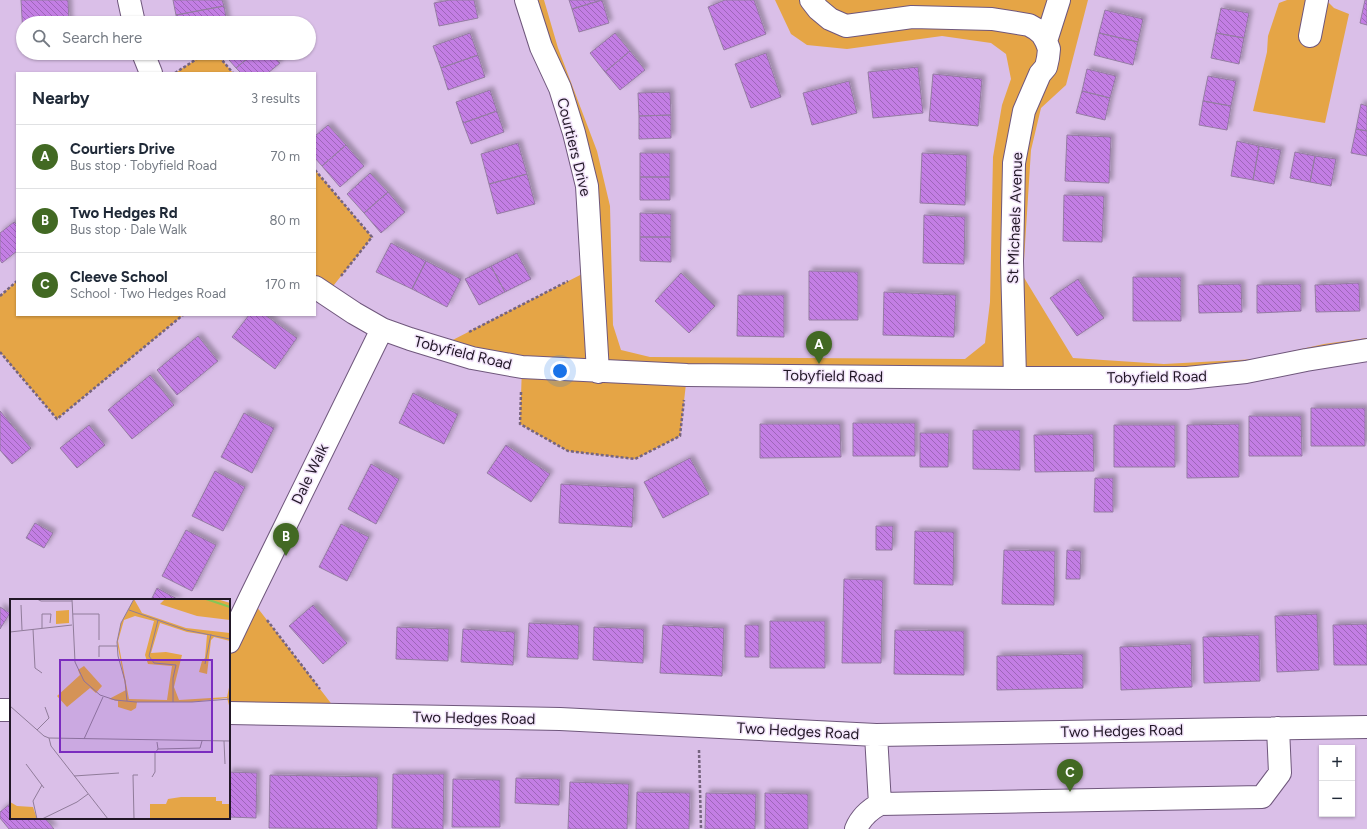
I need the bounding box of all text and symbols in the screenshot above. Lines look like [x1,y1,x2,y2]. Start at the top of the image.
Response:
search box [16,16,316,60]
icon: search [30,27,52,49]
text: Search here [62,29,142,47]
text: Nearby [32,88,90,108]
text: 3 results [251,91,300,106]
street label: Courtiers Drive [553,96,595,198]
text: Courtiers Drive [70,140,175,158]
text: A [40,149,50,164]
text: 70 m [270,149,300,164]
street label: St Michaels Avenue [1004,152,1026,284]
text: Bus stop · Tobyfield Road [70,158,217,173]
text: Two Hedges Rd [70,204,178,222]
text: B [41,213,49,228]
text: 80 m [269,213,300,228]
text: Bus stop · Dale Walk [70,222,187,237]
text: Cleeve School [70,268,168,286]
text: C [40,277,50,292]
text: 170 m [265,277,300,292]
text: School · Two Hedges Road [70,286,226,301]
pin: A [806,331,832,364]
street label: Tobyfield Road [412,332,514,374]
your location [550,361,570,381]
street label: Tobyfield Road [783,366,883,386]
street label: Tobyfield Road [1107,367,1207,387]
street label: Dale Walk [288,440,333,507]
pin: B [273,523,299,556]
inset map [10,599,230,819]
street label: Two Hedges Road [413,708,535,728]
street label: Two Hedges Road [736,719,860,743]
street label: Two Hedges Road [1061,721,1183,741]
map controls [1319,745,1355,817]
button: + [1319,745,1355,781]
pin: C [1057,759,1083,792]
button: − [1319,781,1355,817]

